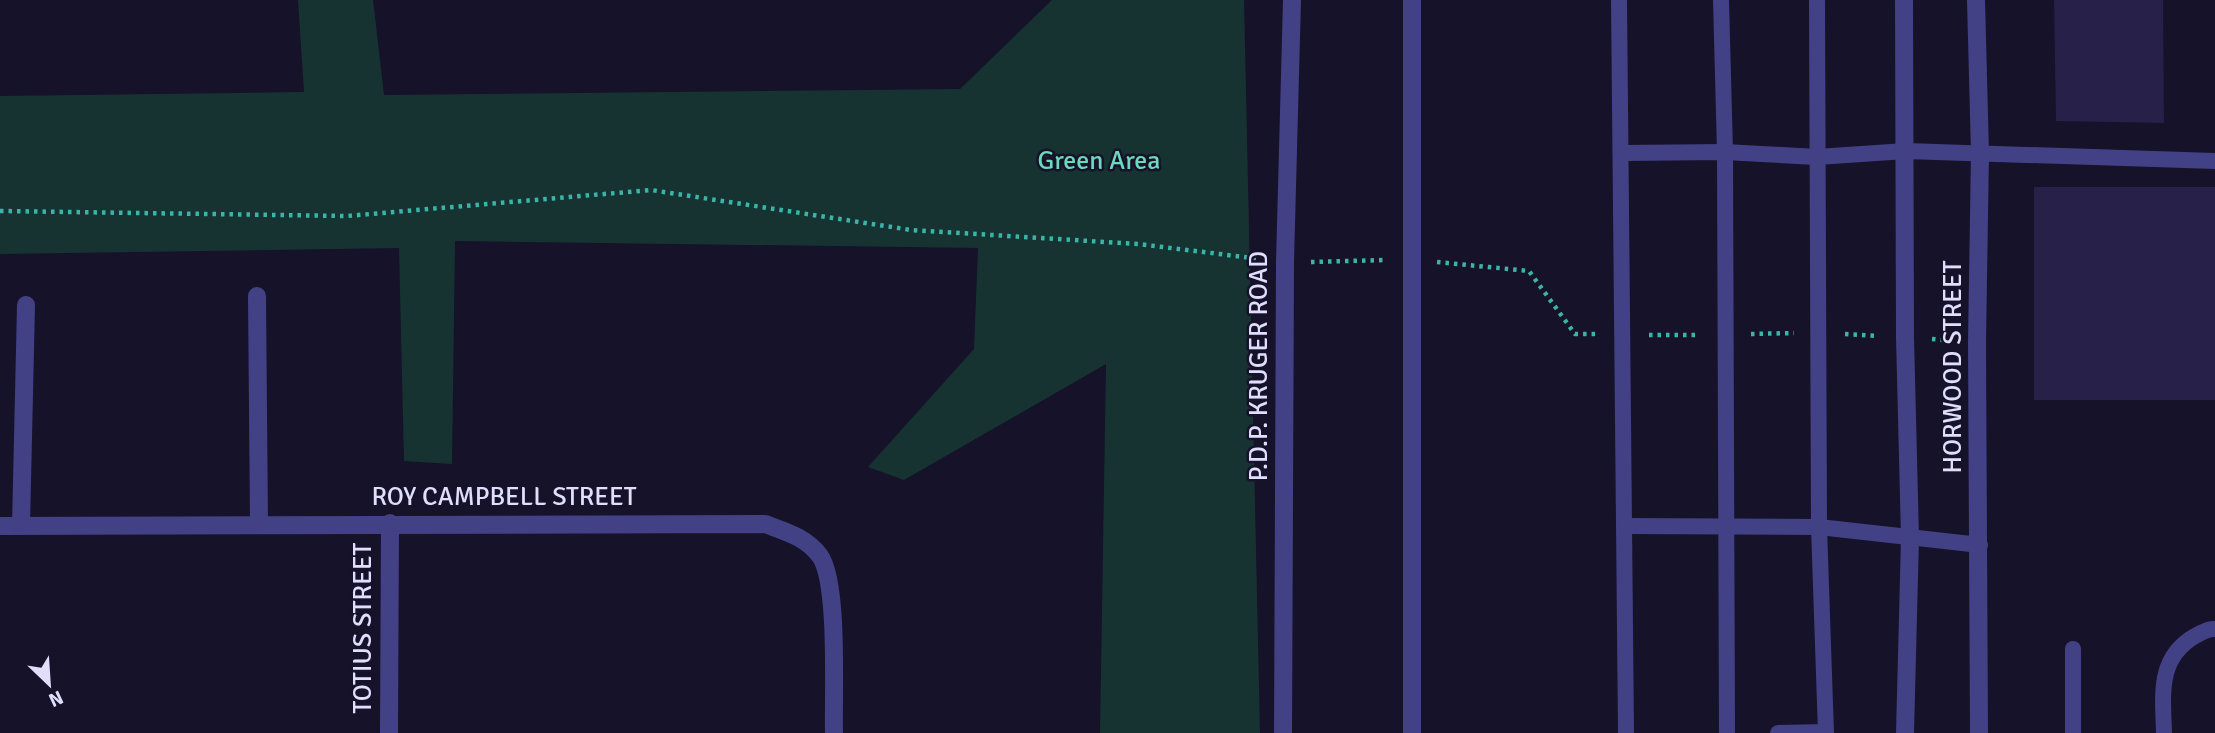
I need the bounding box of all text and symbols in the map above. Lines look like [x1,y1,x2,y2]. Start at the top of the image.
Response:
park label: Green Area [1038,145,1160,177]
street label: P.D.P. KRUGER ROAD [1243,251,1275,481]
street label: HORWOOD STREET [1937,260,1969,474]
street label: ROY CAMPBELL STREET [371,481,637,513]
street label: TOTIUS STREET [347,542,379,713]
north arrow [14,649,84,719]
text: N [45,685,67,712]

